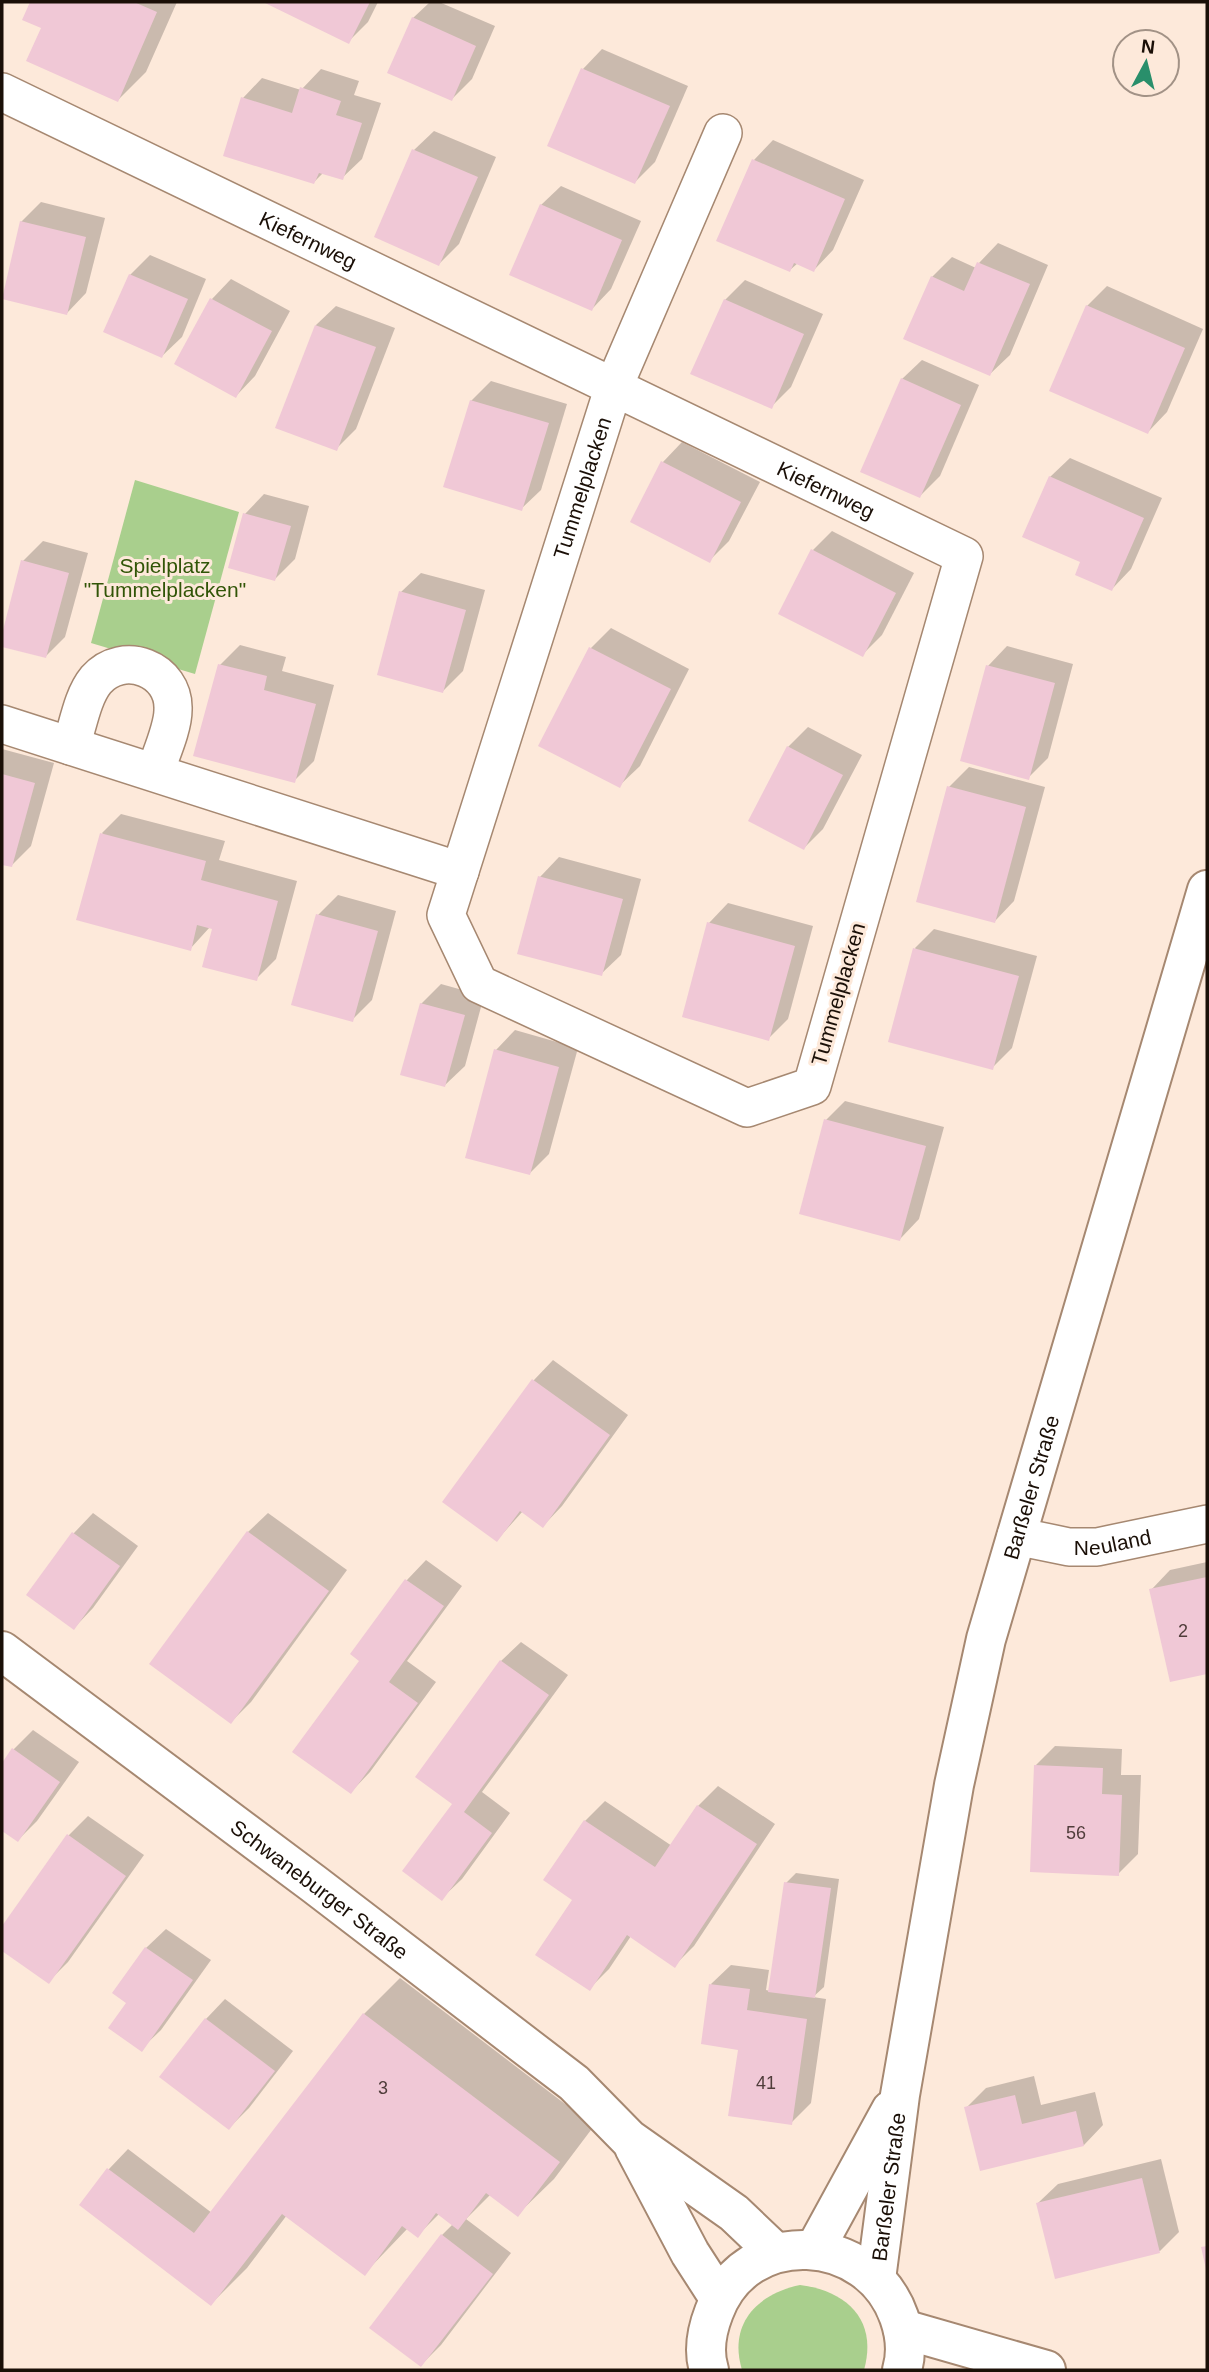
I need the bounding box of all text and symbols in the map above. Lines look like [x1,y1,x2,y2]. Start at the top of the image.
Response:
north arrow [1111,28,1181,98]
text: N [1140,35,1156,58]
street label: Kiefernweg [256,207,361,273]
street label: Tummelplacken [548,414,615,562]
street label: Kiefernweg [774,456,878,523]
park label: Spielplatz "Tummelplacken" [84,554,246,601]
street label: Tummelplacken [807,920,869,1068]
street label: Barßeler Straße [999,1412,1063,1562]
street label: Neuland [1074,1524,1153,1559]
house number: 2 [1178,1621,1188,1641]
street label: Schwaneburger Straße [227,1815,413,1963]
house number: 56 [1066,1823,1086,1843]
house number: 41 [756,2073,776,2093]
house number: 3 [378,2078,388,2098]
street label: Barßeler Straße [867,2111,909,2262]

